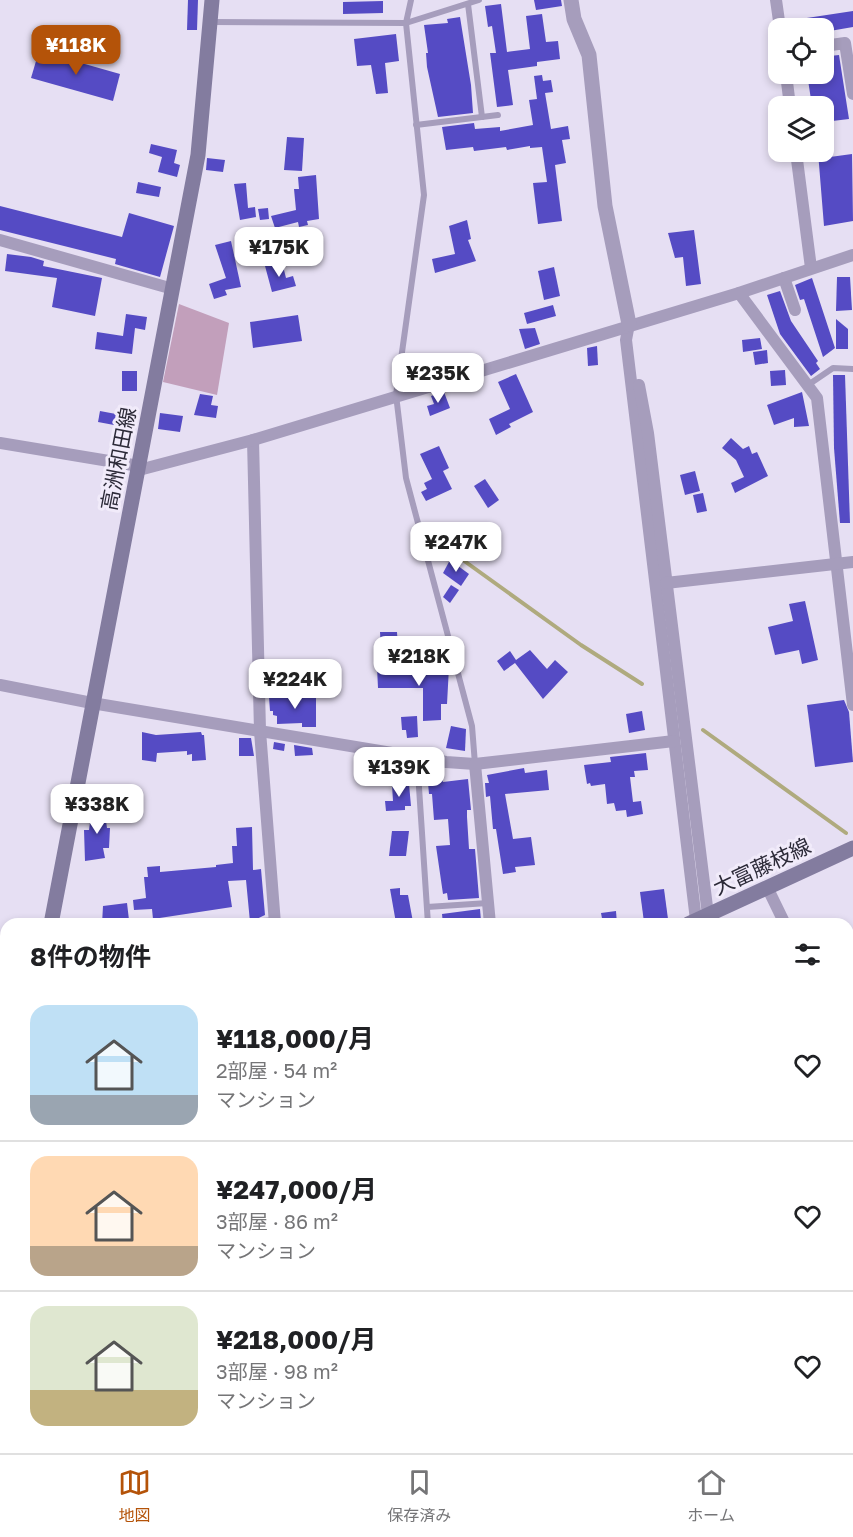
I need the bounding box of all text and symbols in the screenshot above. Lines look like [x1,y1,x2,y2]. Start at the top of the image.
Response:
map controls [768,18,834,162]
button: locate [768,18,834,84]
pin: ¥118K [34,25,118,76]
text: ¥118K [45,32,107,56]
button: layers [768,96,834,162]
pin: ¥175K [237,227,321,278]
text: ¥175K [248,234,310,258]
pin: ¥235K [396,353,480,404]
text: ¥235K [406,360,470,384]
street label: 高洲和田線 [95,405,141,513]
pin: ¥247K [414,522,498,573]
text: ¥247K [424,529,488,553]
pin: ¥218K [377,636,461,687]
text: ¥218K [388,643,451,667]
pin: ¥224K [253,659,337,710]
text: ¥224K [263,666,327,690]
pin: ¥139K [357,747,441,798]
text: ¥139K [368,754,430,778]
pin: ¥338K [55,784,139,835]
text: ¥338K [65,791,129,815]
street label: 大富藤枝線 [709,832,815,900]
icon: filters [791,938,824,971]
text: 8件の物件 [30,941,151,972]
text: ¥118,000/月 [216,1023,374,1054]
icon: home [78,1029,150,1101]
icon: heart [791,1049,824,1082]
text: 2部屋 · 54 m² [216,1058,337,1082]
text: マンション [216,1087,316,1111]
text: ¥247,000/月 [216,1174,377,1205]
icon: home [78,1180,150,1252]
icon: heart [791,1200,824,1233]
text: 3部屋 · 86 m² [216,1209,338,1233]
text: マンション [216,1238,316,1262]
text: ¥218,000/月 [216,1324,377,1355]
icon: home [78,1330,150,1402]
icon: heart [791,1350,824,1383]
text: 3部屋 · 98 m² [216,1359,338,1383]
text: マンション [216,1388,316,1412]
tab: 地図 [118,1466,151,1526]
tab: 保存済み [387,1466,451,1526]
tab: ホーム [687,1466,735,1526]

